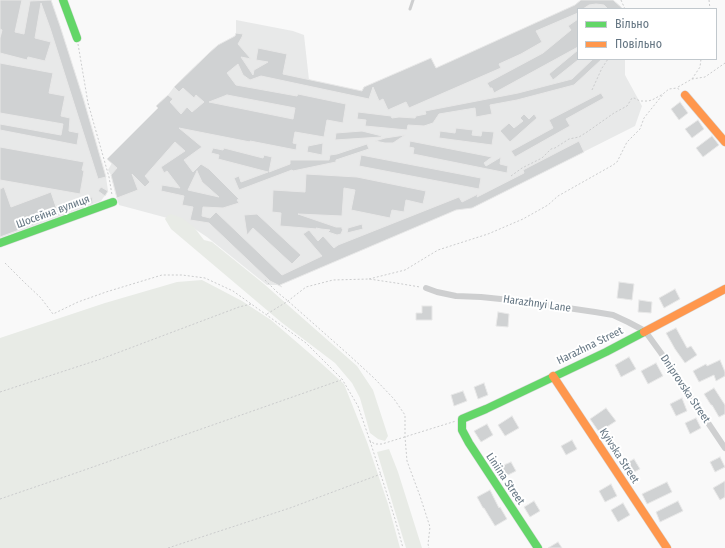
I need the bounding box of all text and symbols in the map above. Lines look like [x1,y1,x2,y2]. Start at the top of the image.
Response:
legend [577,8,717,60]
text: Вільно [615,17,649,31]
text: Повільно [615,37,662,51]
street label: Шосейна вулиця [14,193,92,231]
street label: Harazhnyi Lane [502,293,572,315]
street label: Harazhna Street [555,324,625,368]
street label: Dniprovska Street [657,352,713,426]
street label: Kyivska Street [596,426,642,486]
street label: Liniina Street [483,451,527,507]

